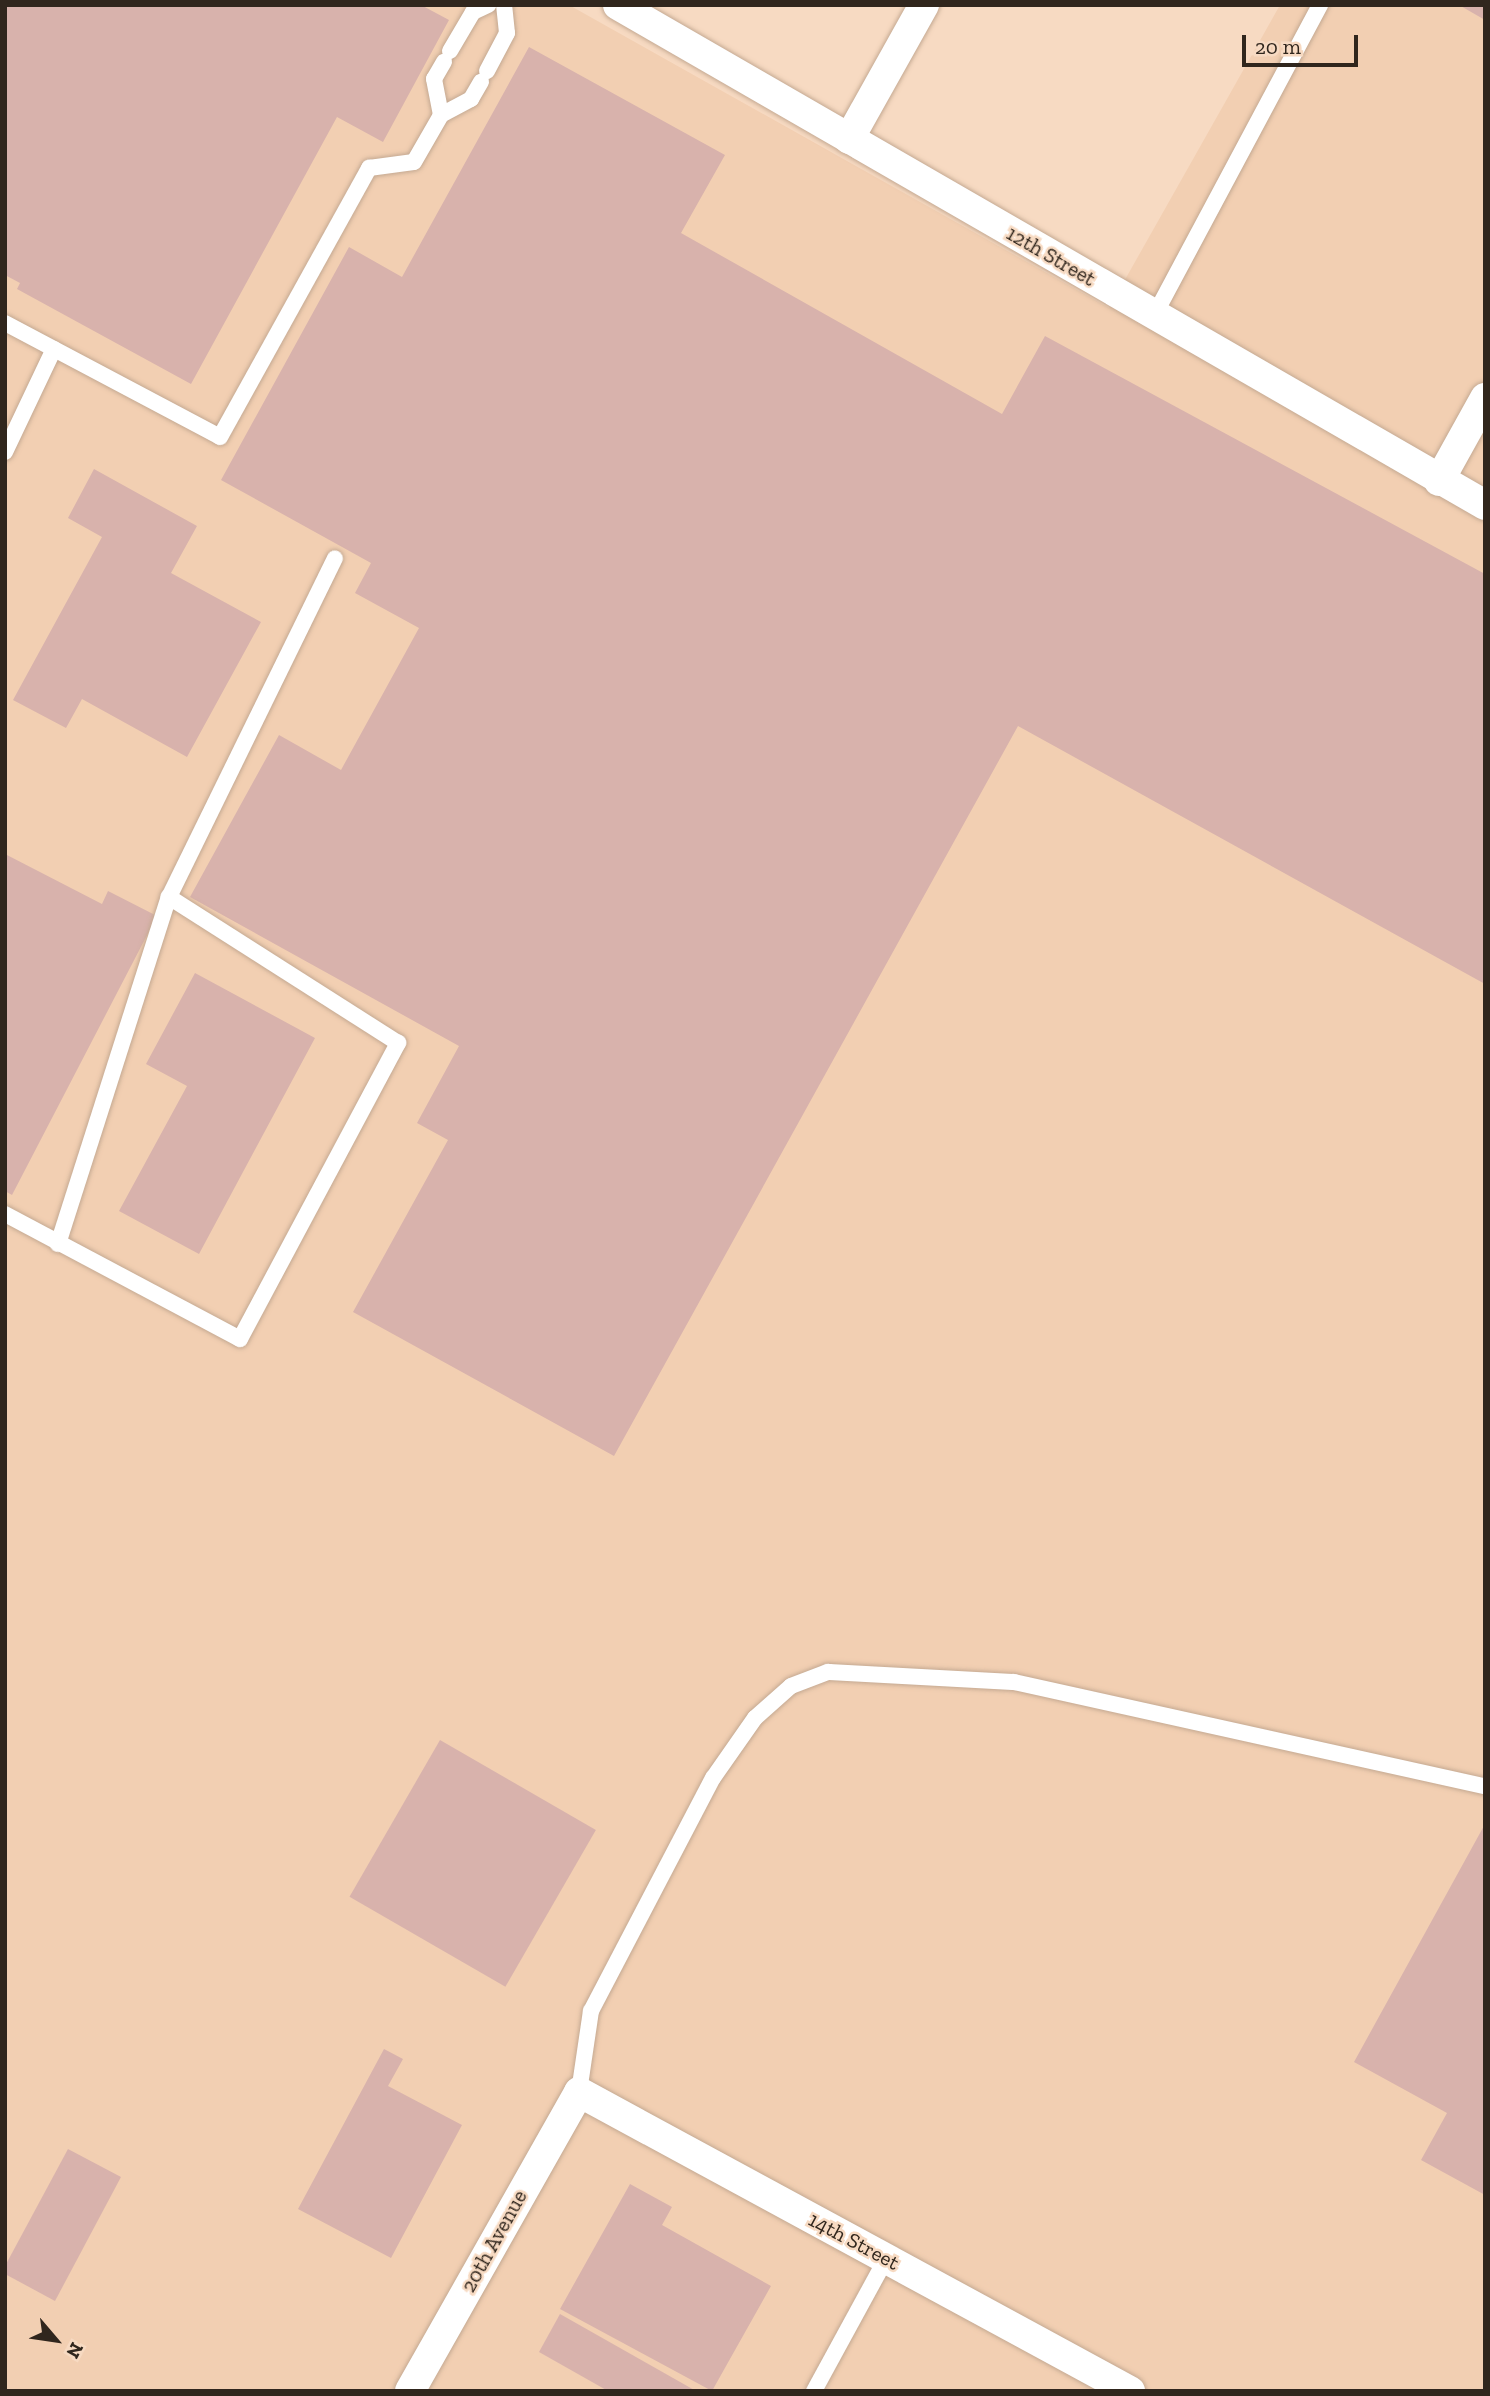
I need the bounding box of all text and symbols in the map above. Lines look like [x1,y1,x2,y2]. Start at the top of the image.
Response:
scale bar [1245,21,1360,65]
text: 20 m [1255,34,1301,59]
street label: 12th Street [1002,220,1100,292]
street label: 20th Avenue [455,2185,533,2297]
street label: 14th Street [804,2207,904,2275]
north arrow [21,2305,91,2375]
text: N [61,2339,88,2362]

